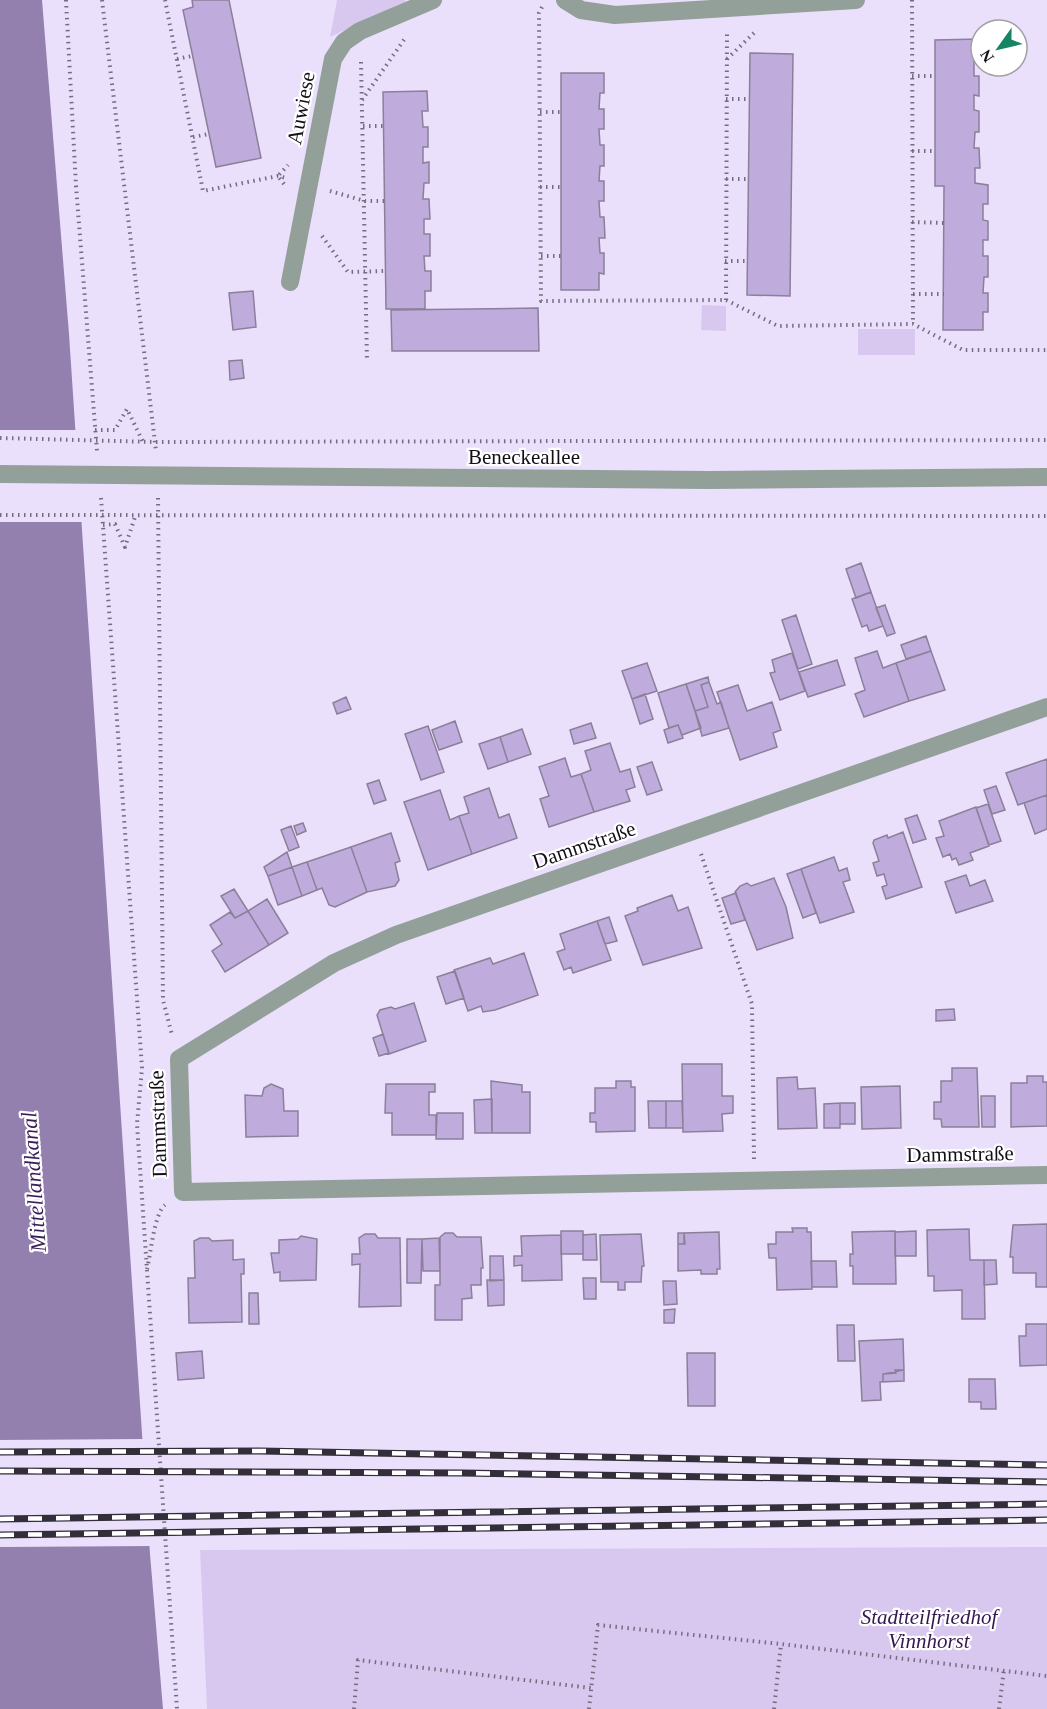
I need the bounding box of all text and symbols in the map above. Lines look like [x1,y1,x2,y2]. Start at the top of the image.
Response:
north arrow [969,18,1029,78]
text: N [976,46,997,66]
street label: Auwiese [282,70,320,146]
street label: Beneckeallee [468,445,580,469]
street label: Dammstraße [529,816,639,874]
street label: Dammstraße [144,1070,172,1178]
water label: Mittellandkanal [16,1111,51,1254]
street label: Dammstraße [906,1141,1014,1167]
park label: Stadtteilfriedhof Vinnhorst [861,1605,1000,1653]

